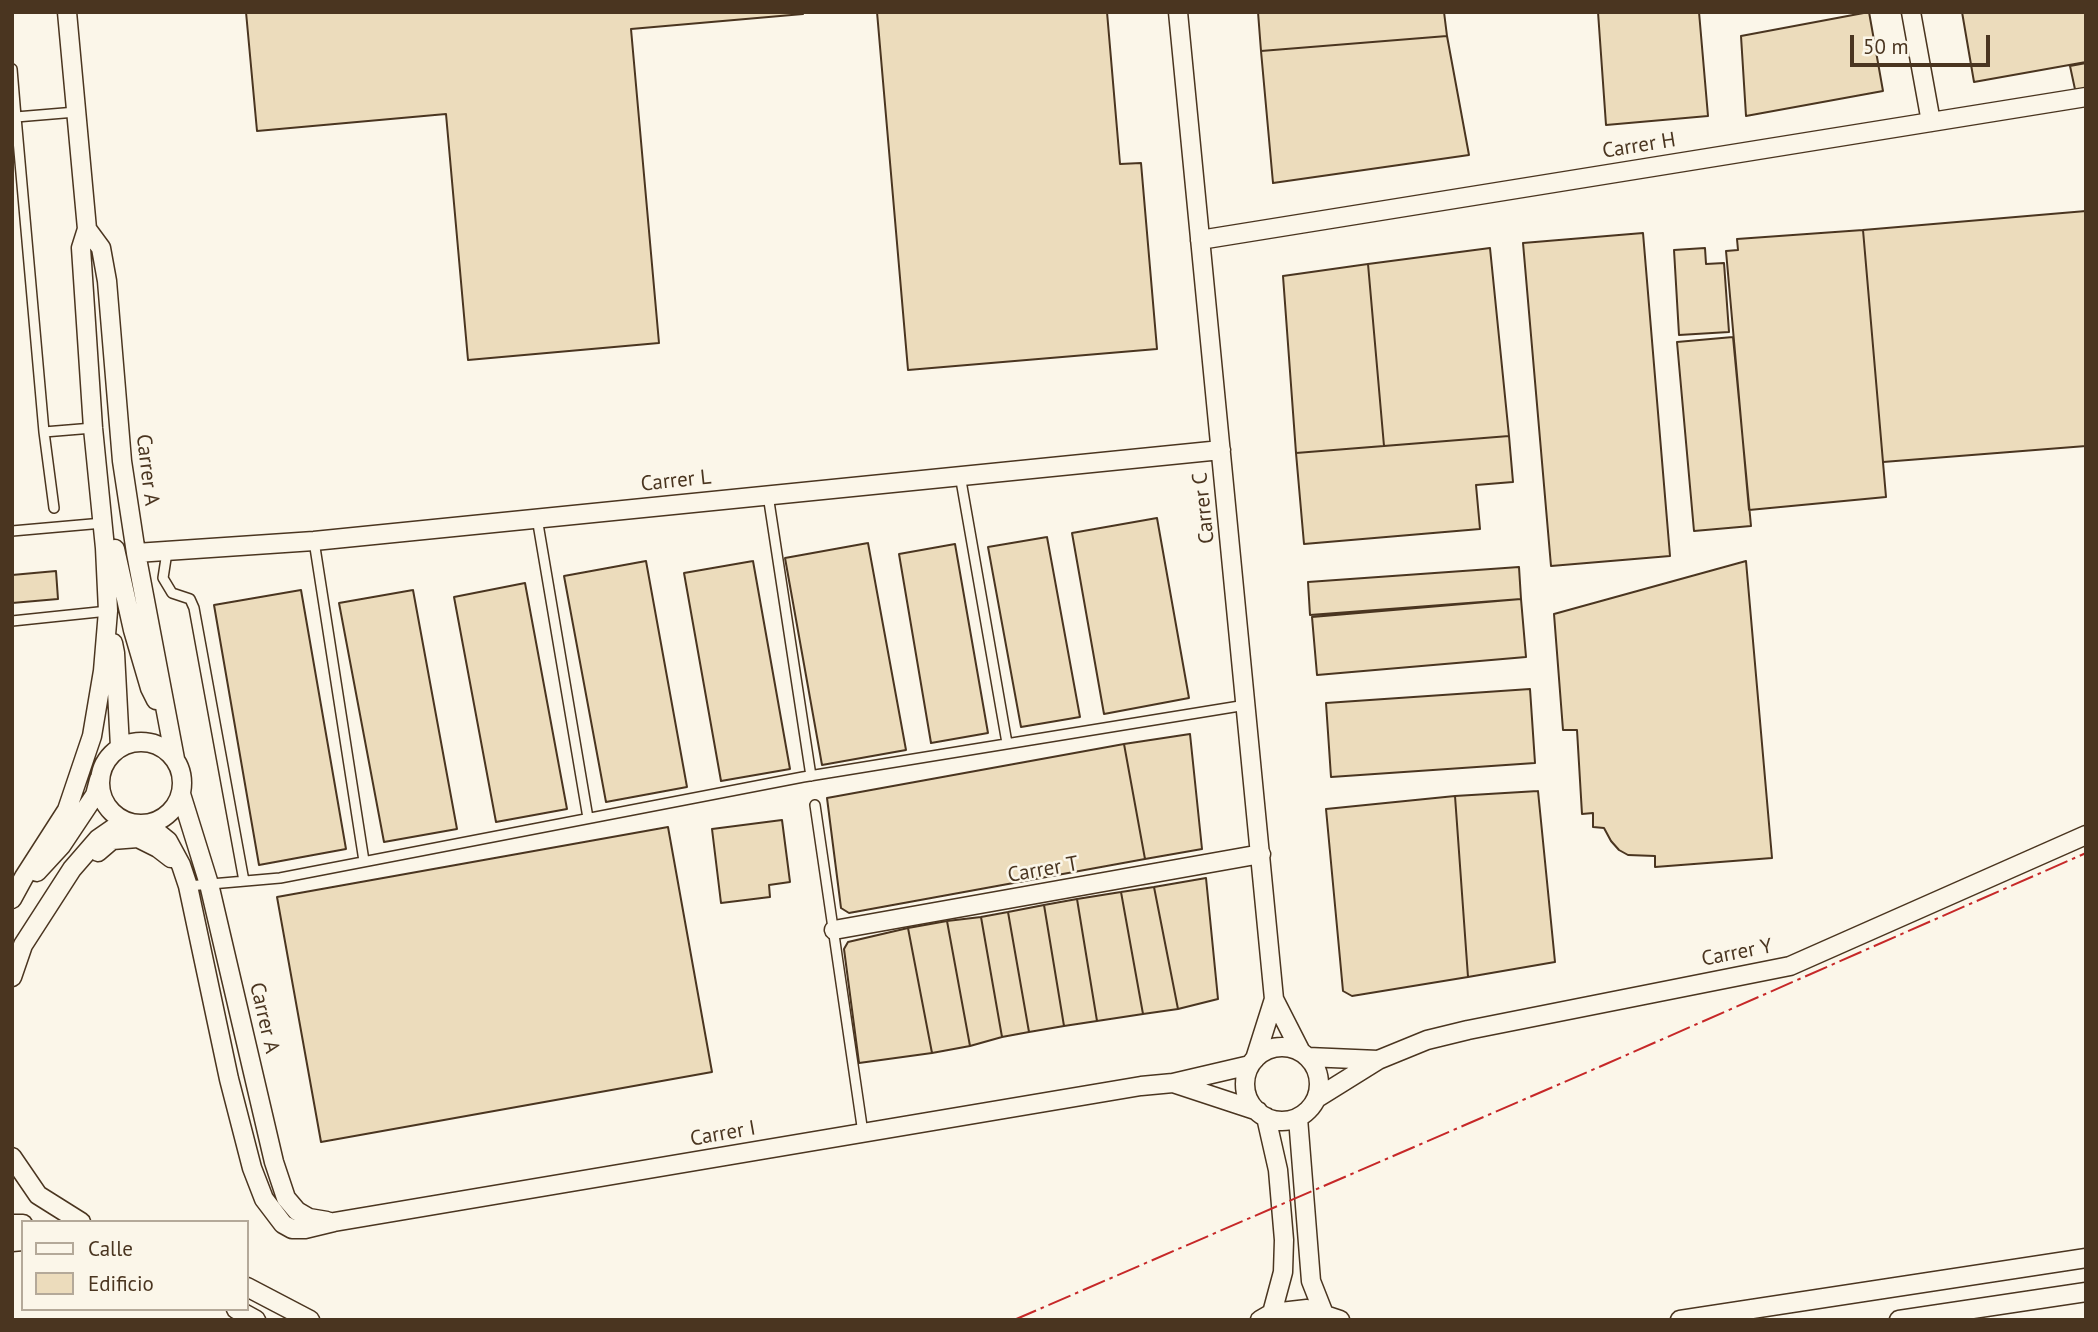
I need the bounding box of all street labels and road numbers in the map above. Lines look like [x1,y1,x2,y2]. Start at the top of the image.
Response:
street label: Carrer H [1601,128,1677,164]
street label: Carrer A [130,433,164,507]
street label: Carrer L [640,465,712,497]
street label: Carrer C [1188,471,1220,545]
street label: Carrer T [1006,851,1080,889]
street label: Carrer Y [1700,934,1774,972]
street label: Carrer A [244,980,284,1056]
street label: Carrer I [688,1116,758,1152]

